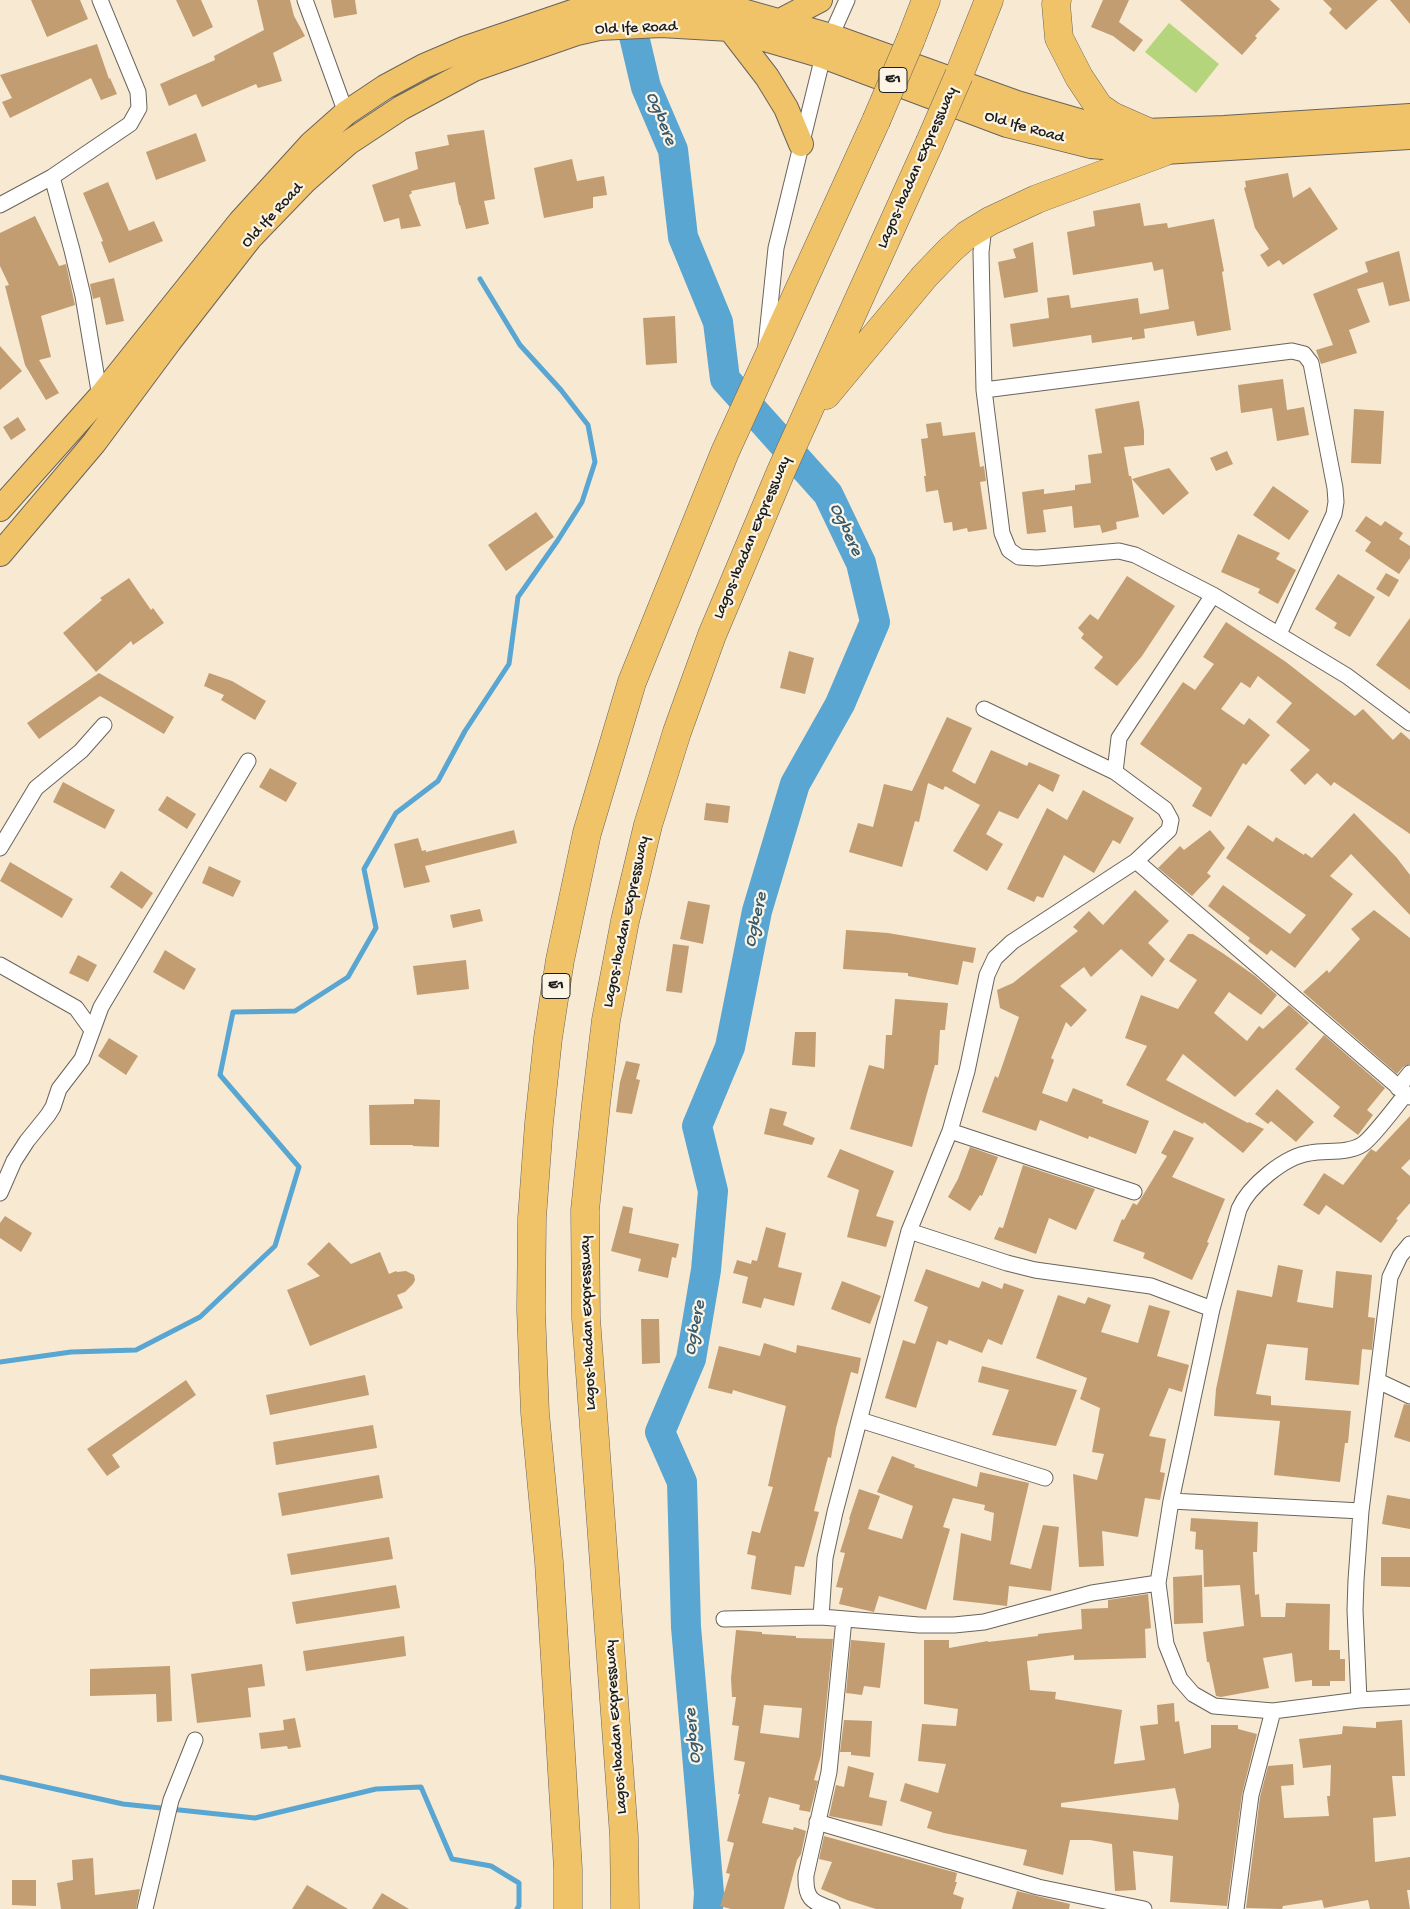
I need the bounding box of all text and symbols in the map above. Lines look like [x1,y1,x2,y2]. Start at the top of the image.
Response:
street label: Old Ife Road [595,18,677,40]
road number: E1 [879,68,907,92]
street label: Lagos-Ibadan Expressway [874,84,962,252]
water label: Ogbere [640,89,680,149]
street label: Old Ife Road [982,107,1066,149]
street label: Old Ife Road [238,179,308,253]
street label: Lagos-Ibadan Expressway [710,454,796,622]
water label: Ogbere [823,500,867,560]
street label: Lagos-Ibadan Expressway [599,834,655,1010]
water label: Ogbere [740,891,774,949]
road number: E1 [542,974,570,998]
street label: Lagos-Ibadan Expressway [576,1235,602,1411]
water label: Ogbere [680,1299,712,1357]
street label: Lagos-Ibadan Expressway [601,1639,633,1815]
water label: Ogbere [681,1707,707,1765]

